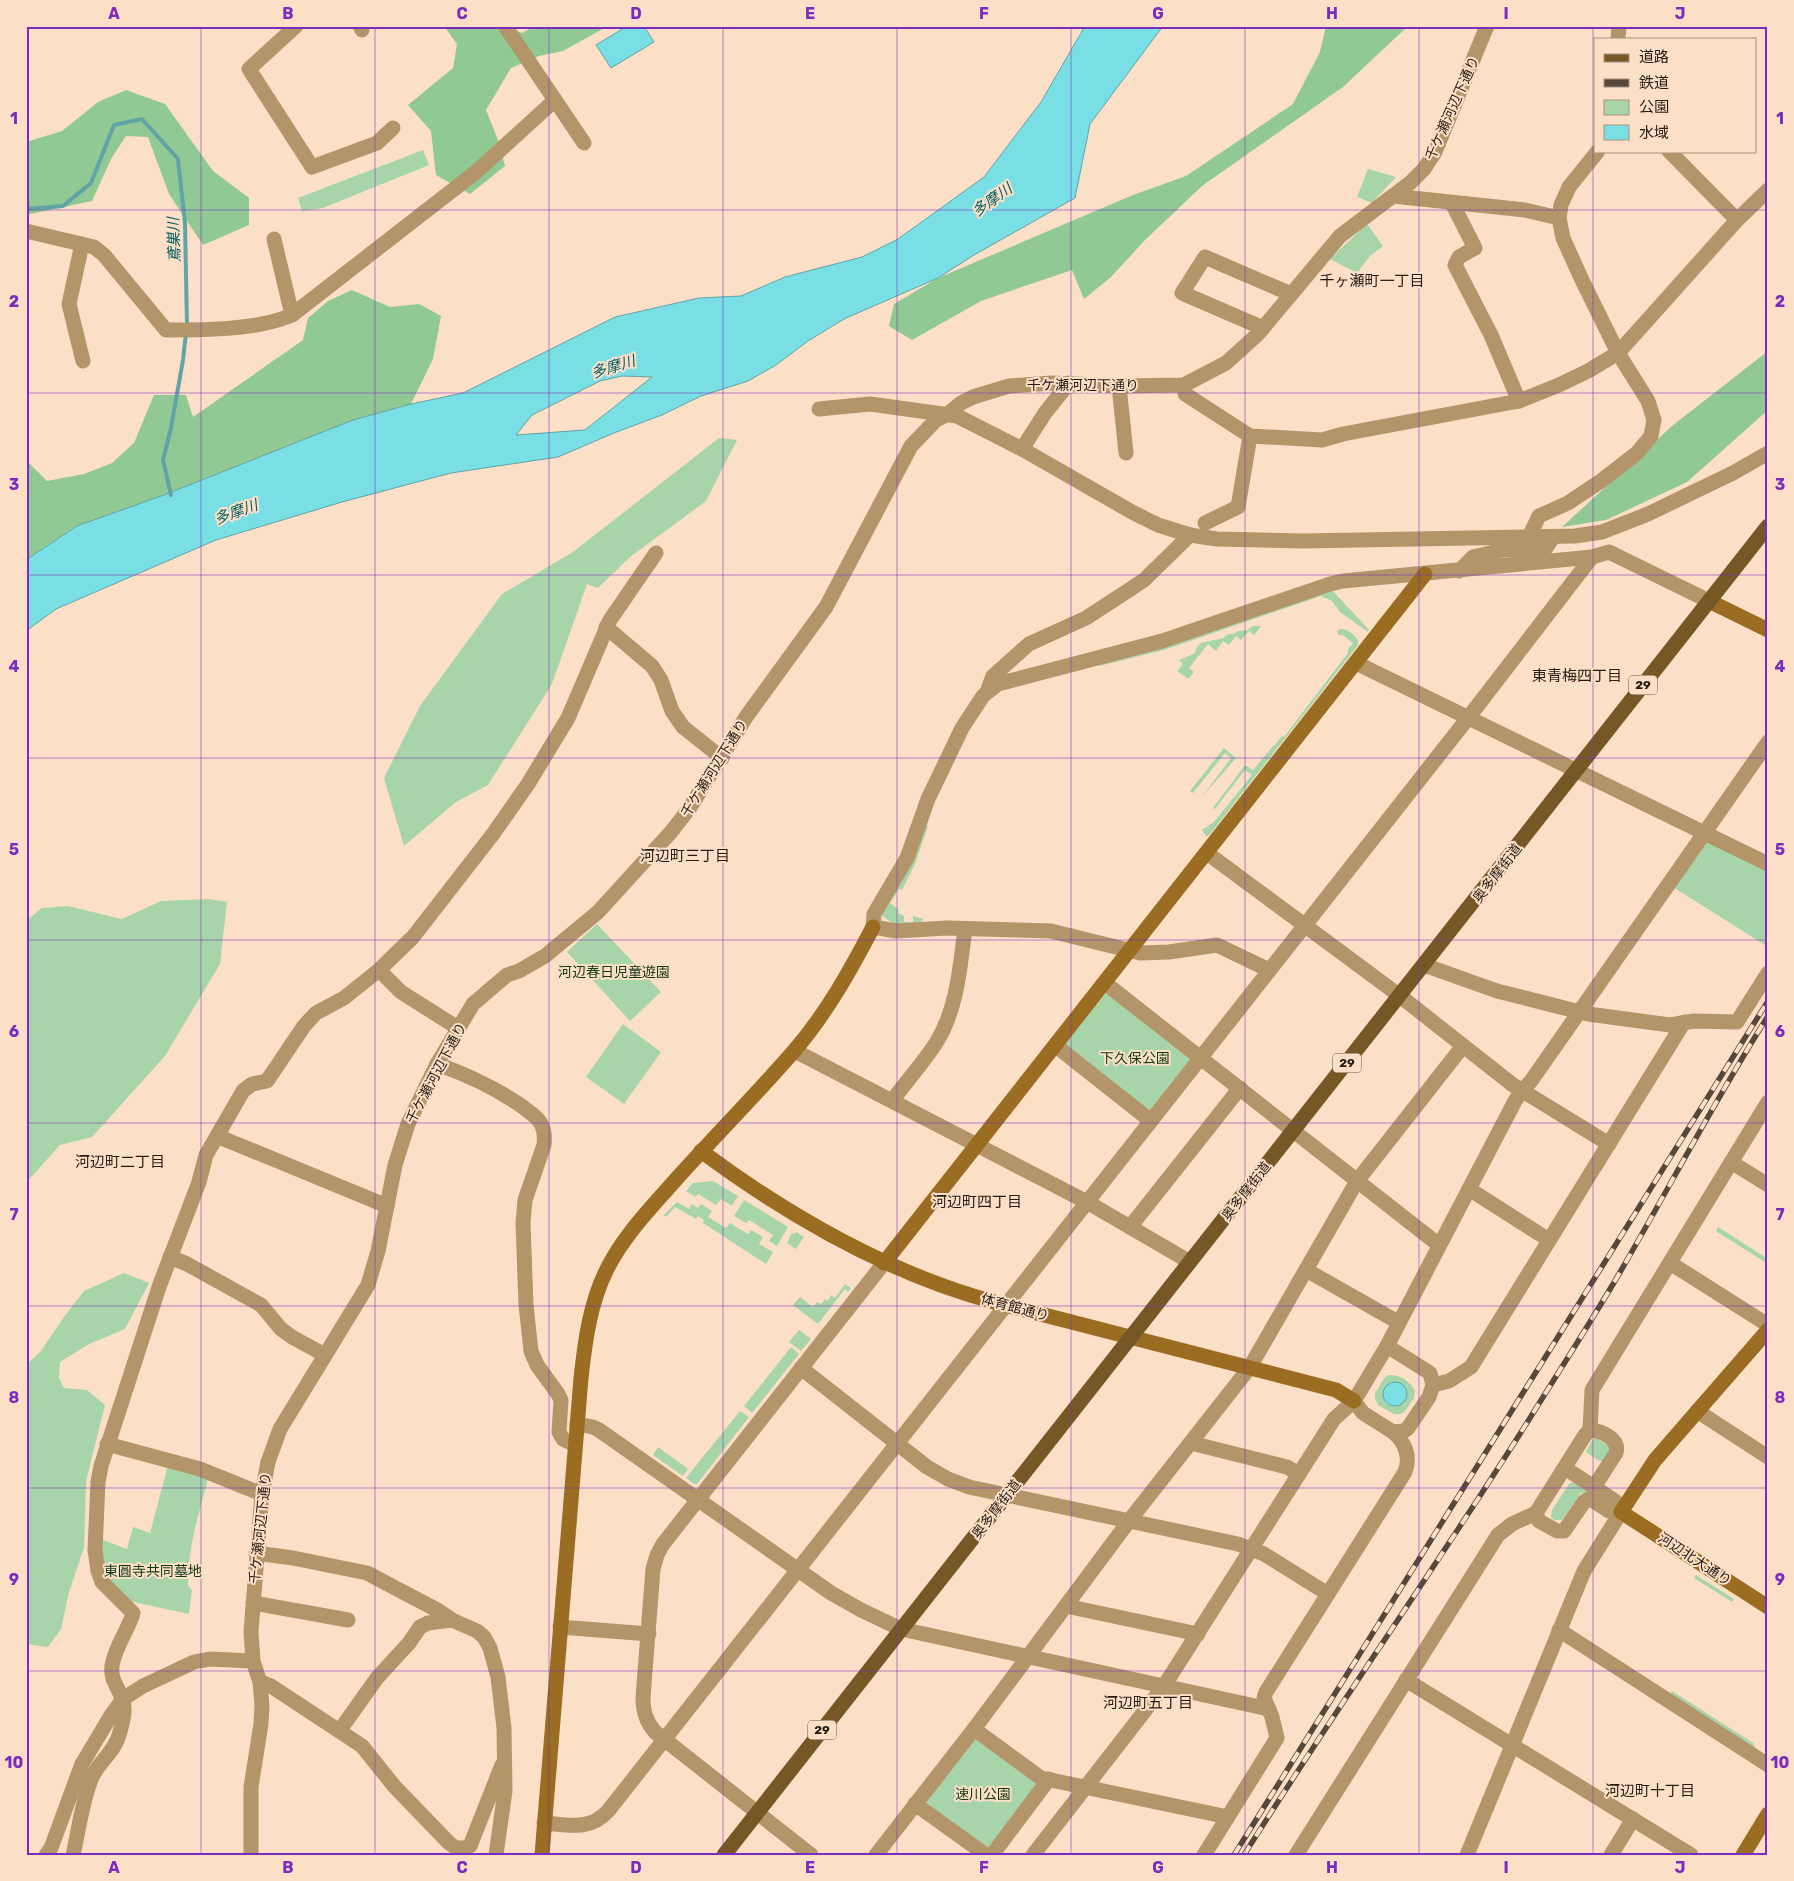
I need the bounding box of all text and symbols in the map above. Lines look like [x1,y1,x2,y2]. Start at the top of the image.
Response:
text: A [108,4,120,23]
text: B [282,4,294,23]
text: C [456,4,468,23]
text: D [630,4,642,23]
text: E [805,4,815,23]
text: F [979,4,989,23]
text: G [1152,4,1164,23]
text: H [1326,4,1338,23]
text: I [1503,4,1509,23]
text: J [1675,4,1685,23]
legend [1594,38,1756,152]
text: 道路 [1639,48,1669,66]
street label: 千ケ瀬河辺下通り [1422,54,1483,163]
text: 鉄道 [1639,74,1669,92]
text: 公園 [1639,98,1669,116]
text: 1 [10,109,18,128]
text: 1 [1776,109,1784,128]
text: 水域 [1639,124,1669,142]
water label: 多摩川 [969,178,1017,221]
water label: 鳶巣川 [164,215,184,263]
district label: 千ヶ瀬町一丁目 [1319,272,1425,290]
text: 2 [9,292,19,311]
text: 2 [1775,292,1785,311]
water label: 多摩川 [589,351,639,382]
street label: 千ケ瀬河辺下通り [1027,377,1139,394]
text: 3 [9,475,19,494]
text: 3 [1775,475,1785,494]
water label: 多摩川 [212,495,262,528]
text: 4 [9,657,20,676]
text: 4 [1775,657,1786,676]
district label: 東青梅四丁目 [1532,667,1622,685]
road number: 29 [1629,676,1657,694]
street label: 千ケ瀬河辺下通り [678,716,751,820]
text: 5 [9,840,19,859]
street label: 奥多摩街道 [1469,840,1526,906]
text: 5 [1775,840,1785,859]
district label: 河辺町三丁目 [640,847,730,865]
park label: 河辺春日児童遊園 [558,964,670,981]
street label: 千ケ瀬河辺下通り [403,1020,470,1127]
text: 6 [9,1022,19,1041]
text: 6 [1775,1022,1785,1041]
park label: 下久保公園 [1100,1050,1170,1067]
road number: 29 [1333,1054,1361,1072]
district label: 河辺町二丁目 [75,1153,165,1171]
street label: 奥多摩街道 [1218,1158,1275,1224]
district label: 河辺町四丁目 [932,1193,1022,1211]
text: 7 [9,1205,19,1224]
text: 7 [1775,1205,1785,1224]
street label: 体育館通り [979,1290,1051,1325]
text: 8 [9,1388,20,1407]
text: 8 [1775,1388,1786,1407]
street label: 千ケ瀬河辺下通り [246,1471,275,1585]
street label: 奥多摩街道 [968,1476,1025,1542]
street label: 河辺北大通り [1655,1529,1735,1589]
park label: 東圓寺共同墓地 [104,1563,202,1580]
text: 9 [9,1570,19,1589]
text: 9 [1775,1570,1785,1589]
district label: 河辺町五丁目 [1103,1694,1193,1712]
road number: 29 [808,1720,836,1740]
text: 10 [5,1753,24,1772]
text: 10 [1771,1753,1790,1772]
district label: 河辺町十丁目 [1605,1782,1695,1800]
park label: 速川公園 [955,1786,1011,1803]
text: A [108,1858,120,1877]
text: B [282,1858,294,1877]
text: C [456,1858,468,1877]
text: D [630,1858,642,1877]
text: E [805,1858,815,1877]
text: F [979,1858,989,1877]
text: G [1152,1858,1164,1877]
text: H [1326,1858,1338,1877]
text: I [1503,1858,1509,1877]
text: J [1675,1858,1685,1877]

